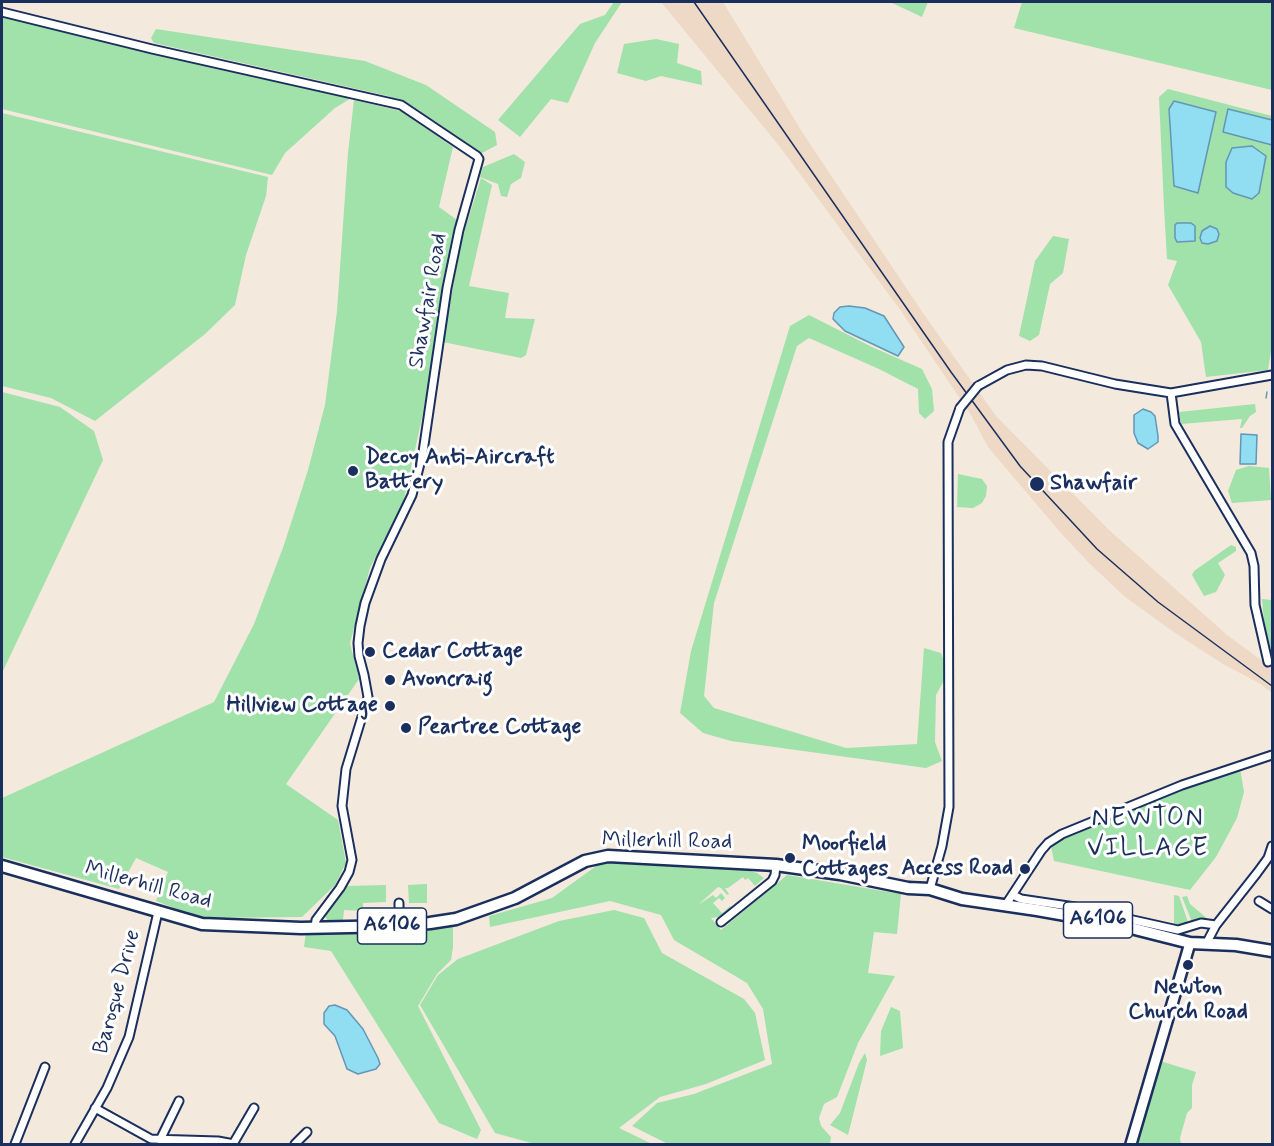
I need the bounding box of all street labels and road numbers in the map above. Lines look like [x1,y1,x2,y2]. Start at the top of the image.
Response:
street label: Shawfair Road [404,231,454,371]
street label: Millerhill Road [602,828,732,856]
street label: Millerhill Road [82,856,214,916]
road number: A6106 [1064,902,1132,938]
road number: A6106 [358,908,426,944]
street label: Baroque Drive [89,927,147,1057]

